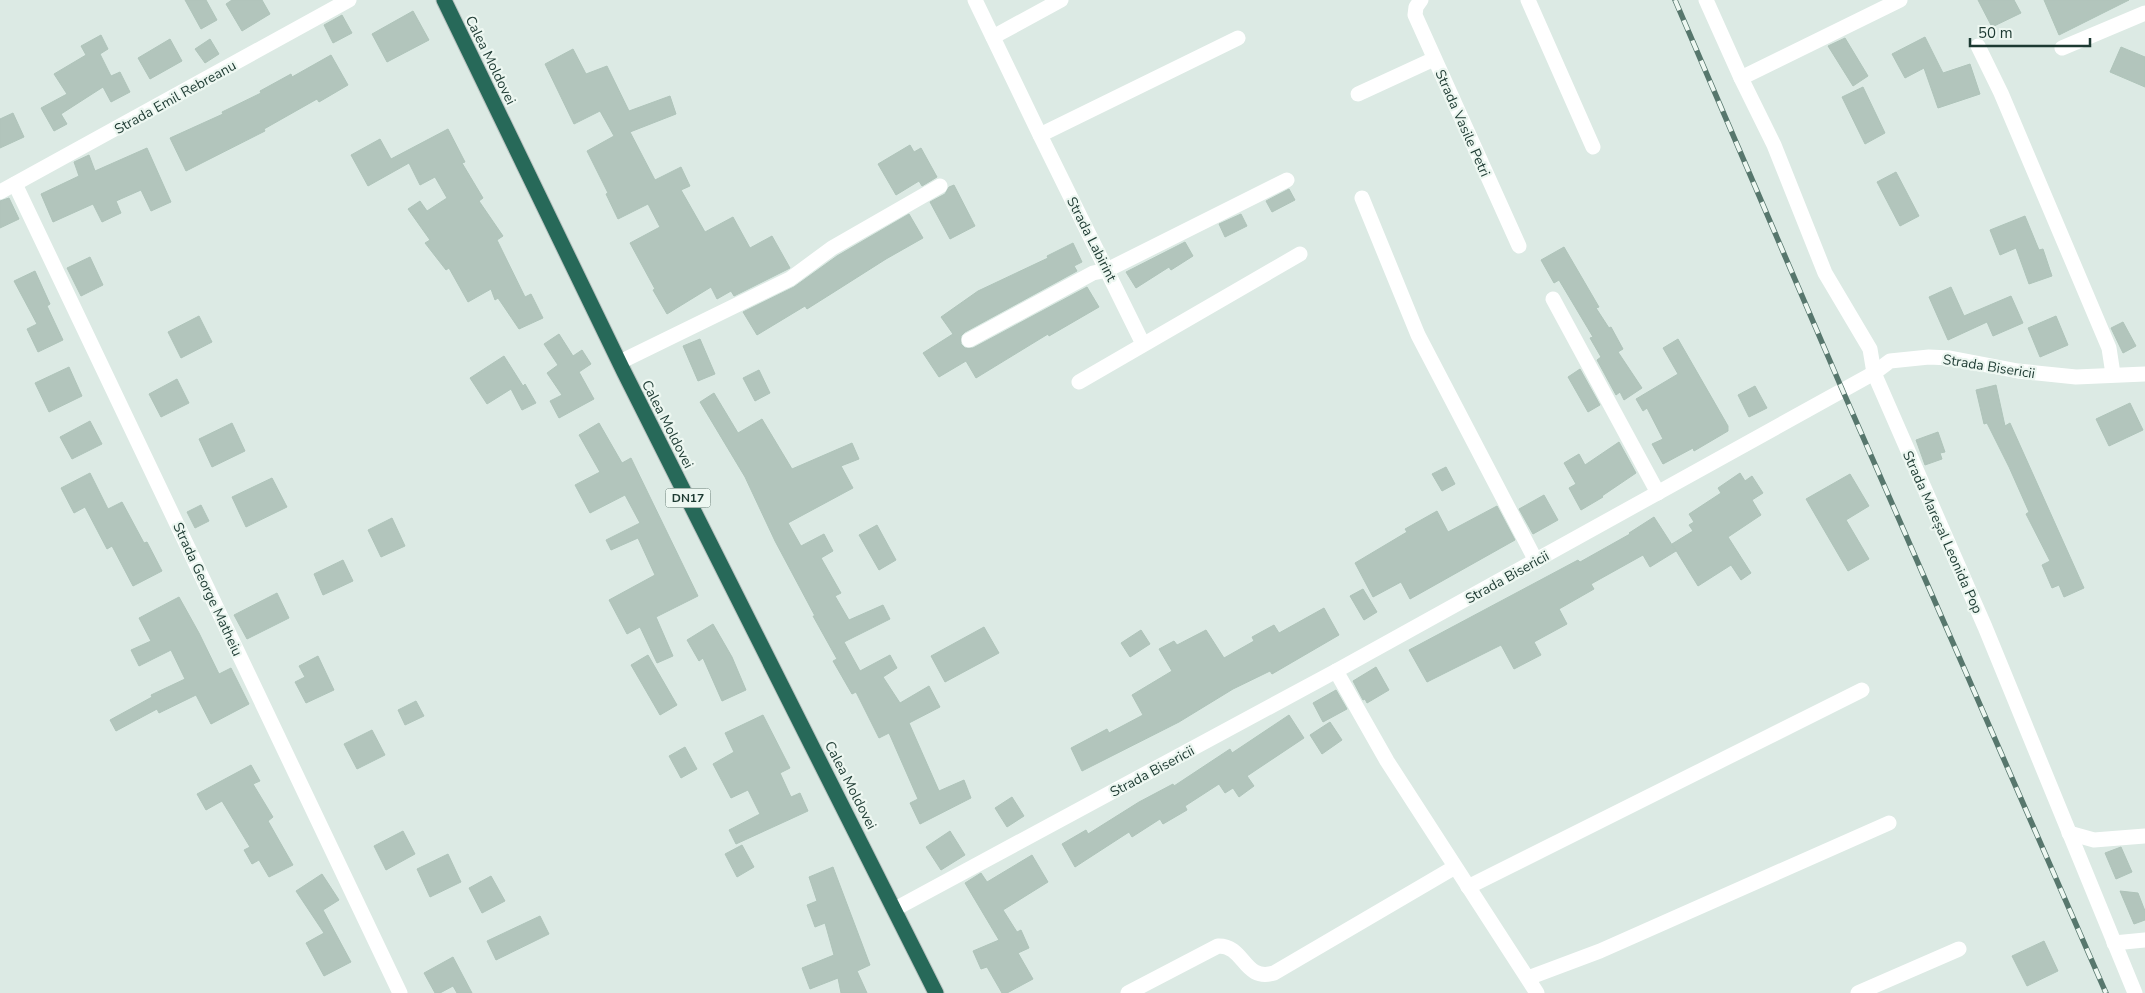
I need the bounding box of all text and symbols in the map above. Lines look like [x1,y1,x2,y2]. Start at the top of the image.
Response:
street label: Calea Moldovei [461,13,520,108]
scale bar [1970,15,2090,47]
text: 50 m [1978,23,2013,43]
street label: Strada Emil Rebreanu [111,56,240,139]
street label: Strada Vasile Petri [1430,67,1495,180]
street label: Strada Labirint [1062,194,1121,285]
street label: Strada Bisericii [1941,350,2036,383]
street label: Calea Moldovei [637,377,698,472]
street label: Strada Mareșal Leonida Pop [1898,448,1987,617]
road number: DN17 [666,488,710,508]
street label: Strada George Matheiu [168,519,247,659]
street label: Strada Bisericii [1462,547,1553,608]
street label: Calea Moldovei [820,738,881,833]
street label: Strada Bisericii [1107,741,1198,802]

